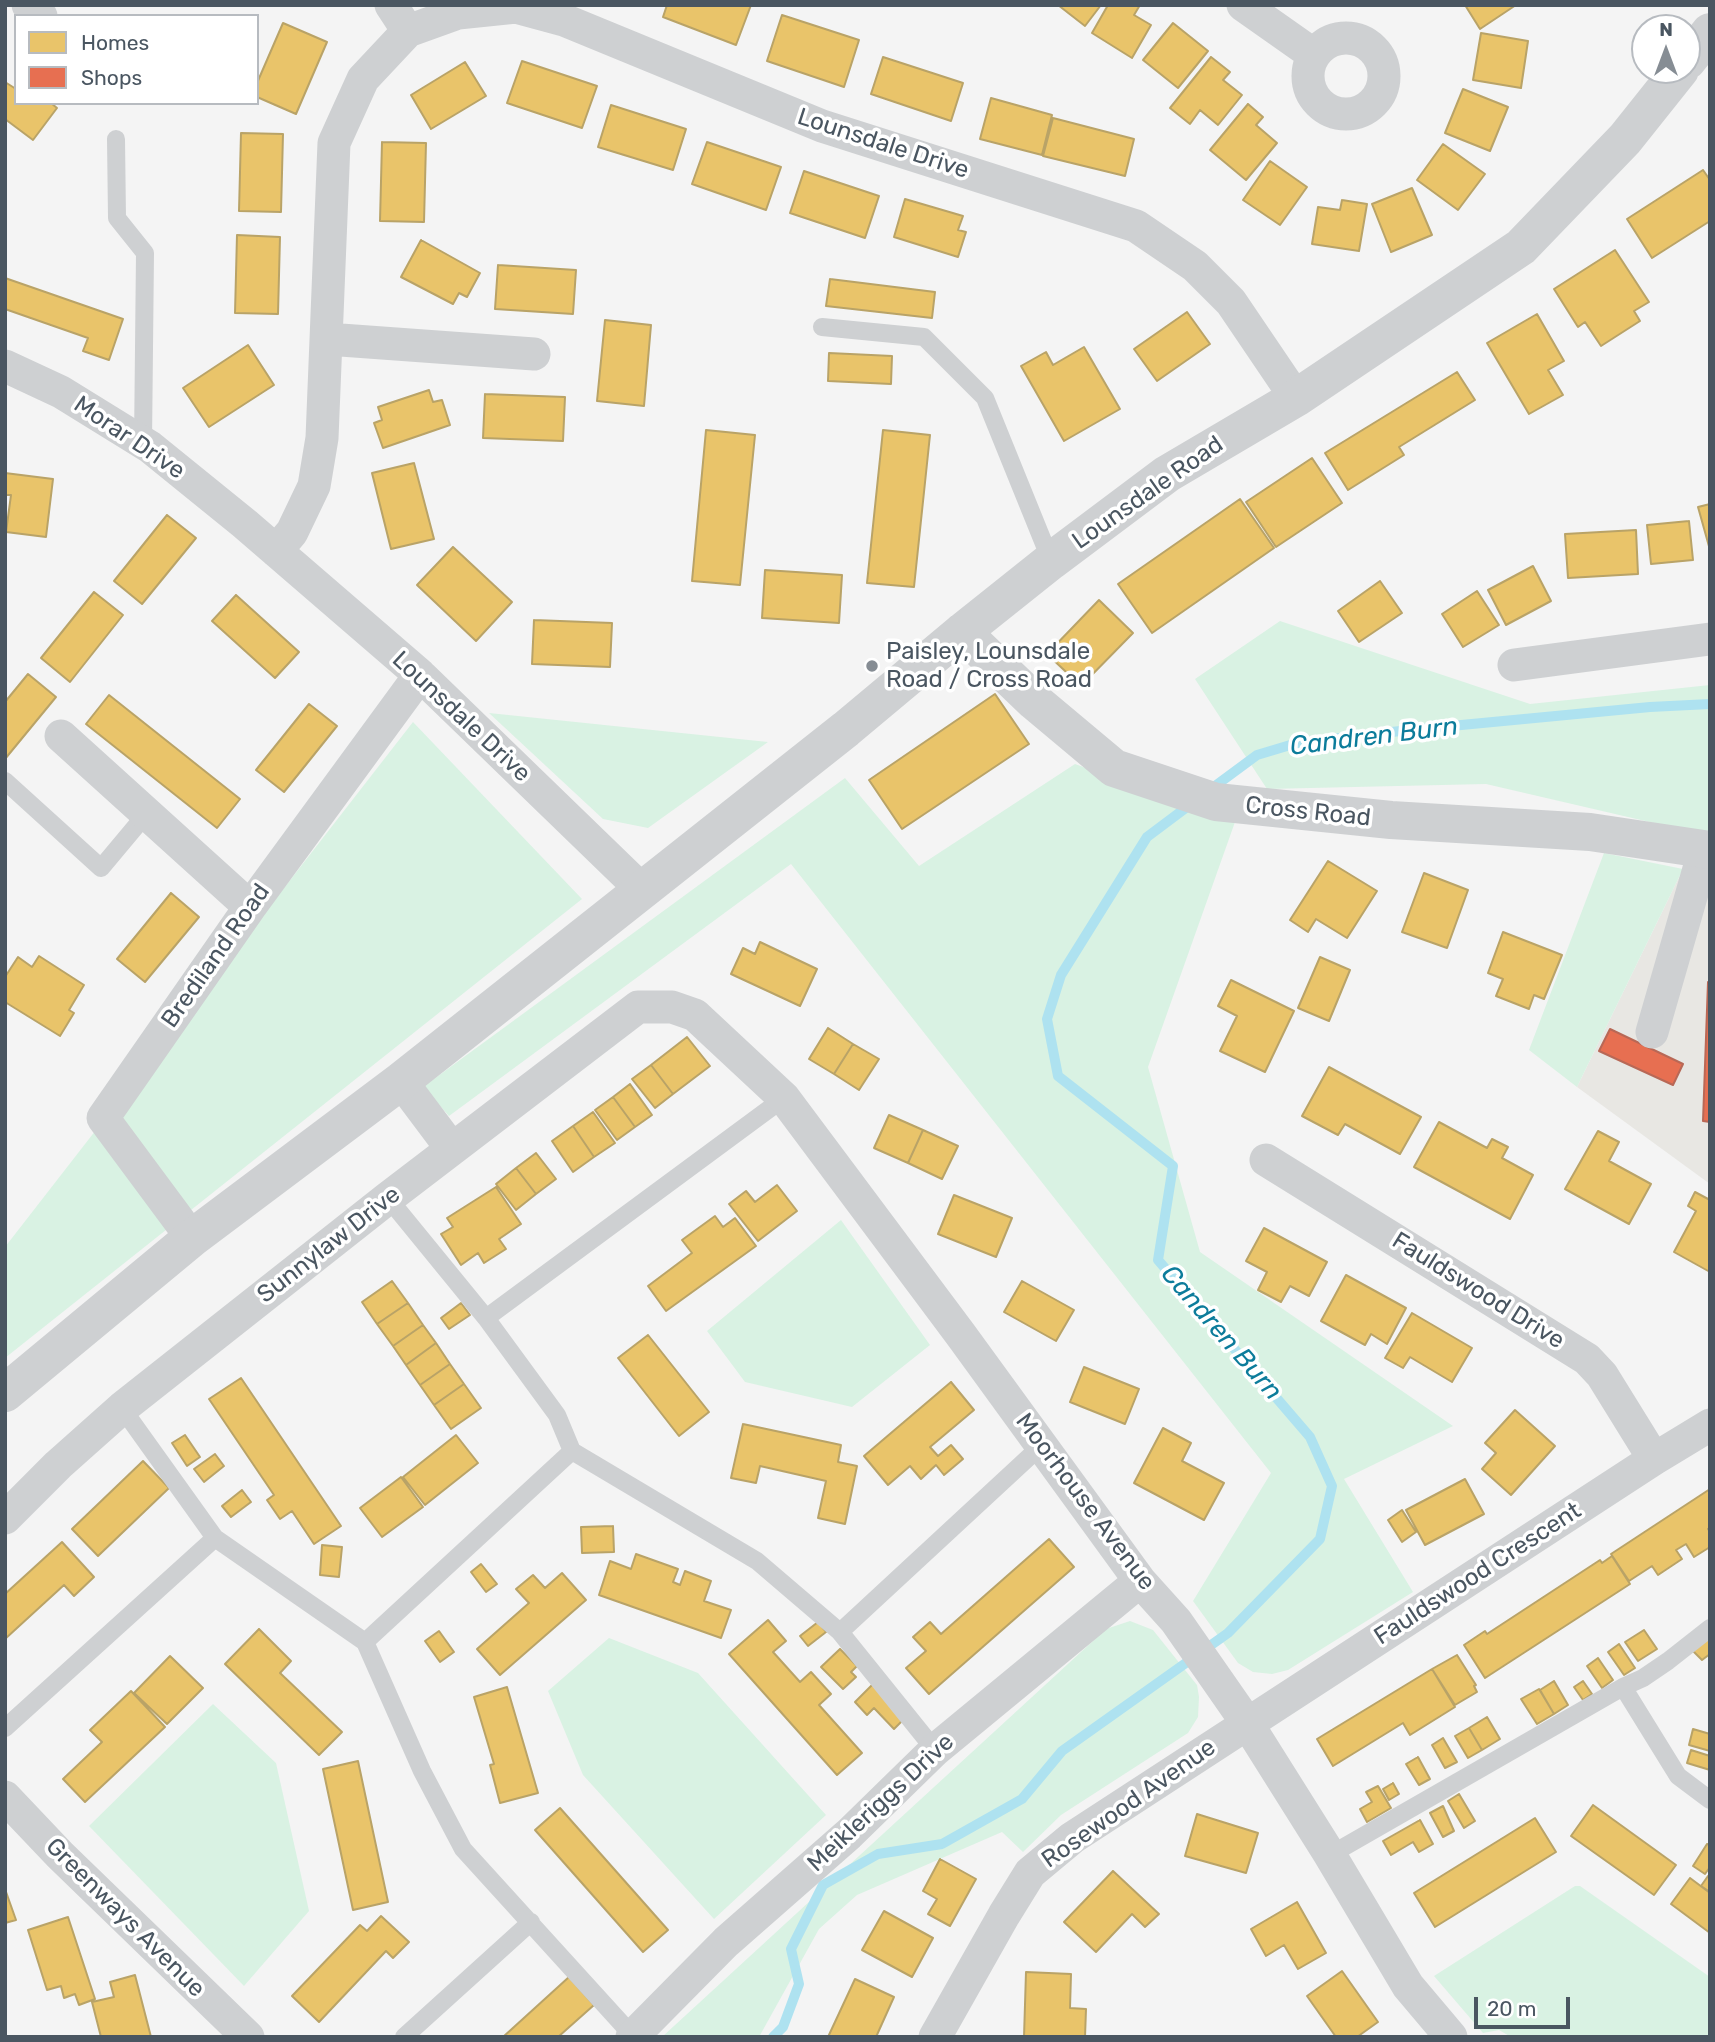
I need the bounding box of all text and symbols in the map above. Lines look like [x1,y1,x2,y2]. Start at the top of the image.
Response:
legend [14,14,259,105]
north arrow [1631,14,1701,84]
text: N [1659,18,1673,41]
text: Homes [81,30,149,55]
text: Shops [81,65,142,90]
street label: Lounsdale Drive [794,103,972,185]
street label: Morar Drive [68,390,190,486]
street label: Lounsdale Road [1067,430,1229,556]
place label: Paisley, Lounsdale Road / Cross Road [886,638,1092,694]
street label: Lounsdale Drive [386,646,536,788]
marker: Paisley, Lounsdale Road / Cross Road [864,658,880,674]
water label: Candren Burn [1288,711,1460,763]
street label: Cross Road [1244,791,1372,833]
street label: Brediland Road [156,878,276,1034]
street label: Sunnylaw Drive [252,1180,406,1310]
street label: Fauldswood Drive [1387,1226,1569,1356]
water label: Candren Burn [1154,1259,1288,1407]
street label: Moorhouse Avenue [1009,1408,1161,1596]
street label: Fauldswood Crescent [1369,1496,1587,1652]
street label: Meikleriggs Drive [802,1728,960,1878]
street label: Rosewood Avenue [1037,1733,1221,1875]
street label: Greenways Avenue [39,1832,211,2004]
scale bar [1477,1982,1573,2026]
text: 20 m [1487,1996,1536,2021]

